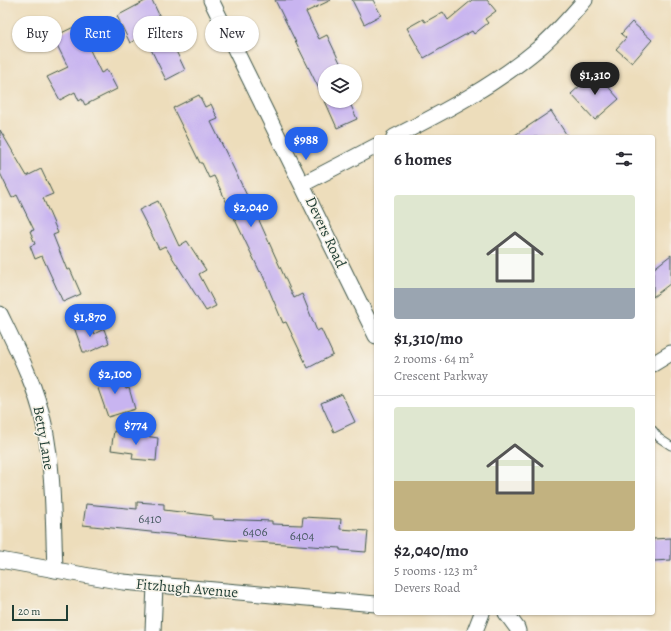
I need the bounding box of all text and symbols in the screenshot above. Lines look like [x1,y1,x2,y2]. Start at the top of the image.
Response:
chip: Buy [12,16,62,52]
chip: Rent [70,16,125,52]
chip: Filters [133,16,197,52]
chip: New [205,16,259,52]
pin: $1,310 [562,62,628,96]
map controls [318,64,362,108]
button: layers [318,64,362,108]
text: $1,310 [580,66,611,83]
pin: $988 [282,127,330,161]
text: $988 [294,131,318,148]
text: 6 homes [394,148,452,171]
icon: filters [613,148,635,170]
street label: Devers Road [301,193,352,272]
pin: $2,040 [218,194,284,228]
text: $2,040 [233,198,269,215]
icon: home [479,221,551,293]
pin: $1,870 [57,304,123,338]
text: $1,870 [74,308,106,325]
text: $1,310/mo [394,327,463,350]
text: 2 rooms · 64 m² [394,350,474,367]
pin: $2,100 [82,361,148,395]
text: $2,100 [98,365,132,382]
text: Crescent Parkway [394,367,488,384]
street label: Betty Lane [29,404,60,472]
pin: $774 [112,412,160,446]
text: $774 [124,416,148,433]
icon: home [479,433,551,505]
house number: 6410 [138,510,162,527]
house number: 6406 [243,523,267,540]
house number: 6404 [290,527,314,544]
text: $2,040/mo [394,539,468,562]
text: 5 rooms · 123 m² [394,562,477,579]
street label: Fitzhugh Avenue [135,574,239,602]
text: Devers Road [394,579,460,596]
scale bar [12,603,68,622]
text: 20 m [18,604,40,619]

